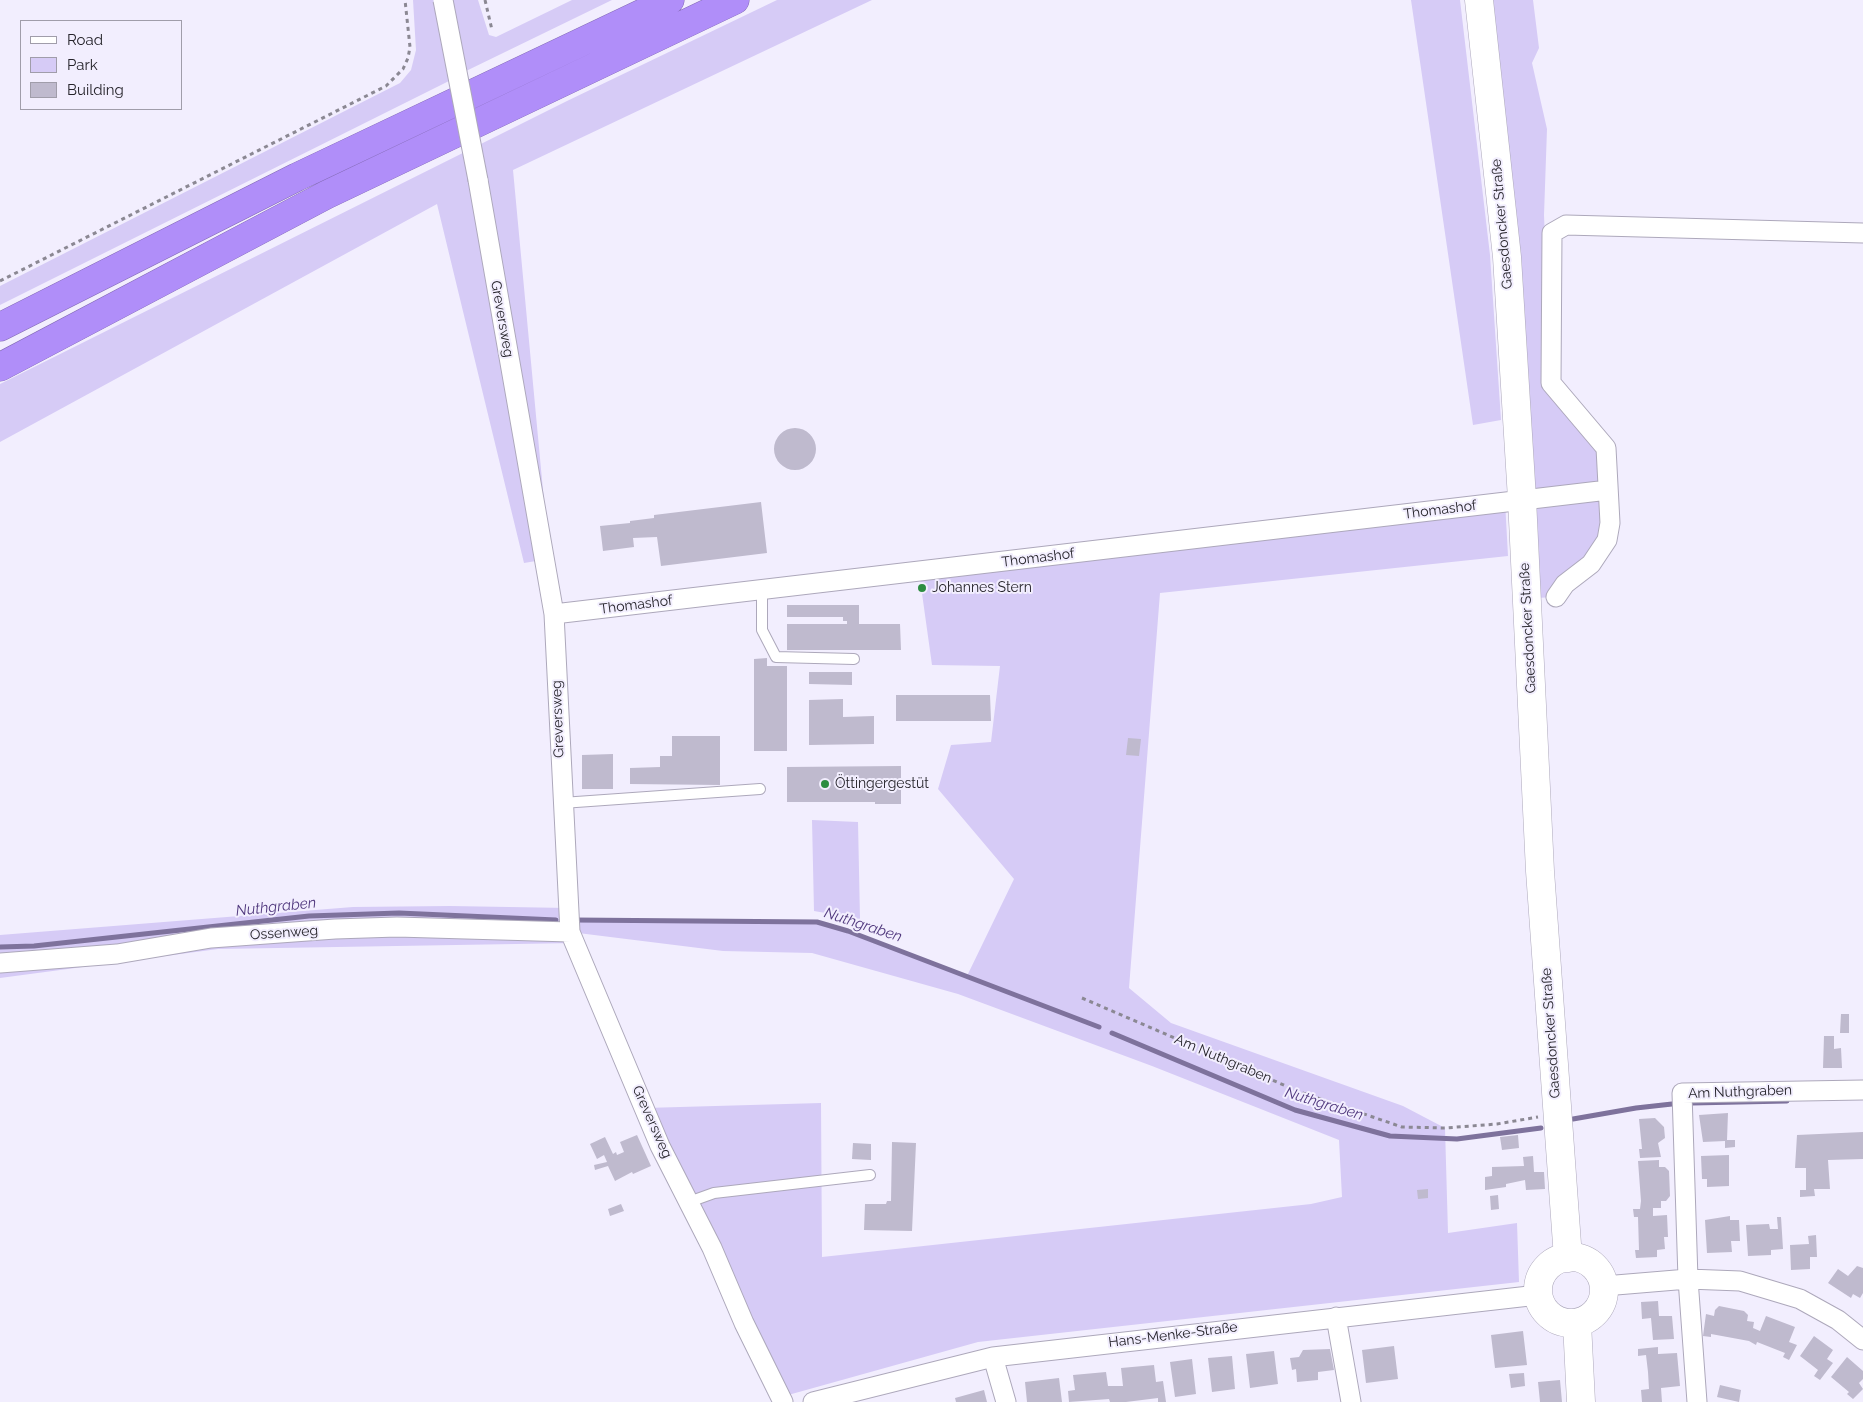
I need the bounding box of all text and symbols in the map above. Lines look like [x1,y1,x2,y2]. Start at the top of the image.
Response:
legend [20,20,182,110]
text: Road [67,31,103,49]
text: Park [67,56,98,74]
text: Building [67,81,124,99]
street label: Gaesdoncker Straße [1488,158,1516,290]
street label: Greversweg [487,279,517,359]
street label: Thomashof [1403,497,1477,523]
street label: Thomashof [1001,545,1075,571]
street label: Gaesdoncker Straße [1516,562,1540,694]
place label: Johannes Stern [932,580,1032,596]
marker: Johannes Stern [916,582,928,594]
street label: Thomashof [599,592,673,618]
street label: Greversweg [548,680,568,758]
place label: Öttingergestüt [835,776,929,792]
marker: Öttingergestüt [819,778,831,790]
water label: Nuthgraben [235,894,317,920]
water label: Nuthgraben [822,904,904,946]
street label: Ossenweg [249,922,319,944]
street label: Gaesdoncker Straße [1538,967,1564,1099]
street label: Am Nuthgraben [1172,1031,1274,1087]
street label: Am Nuthgraben [1688,1082,1792,1102]
street label: Greversweg [629,1083,675,1161]
water label: Nuthgraben [1283,1084,1365,1124]
street label: Hans-Menke-Straße [1107,1319,1239,1351]

